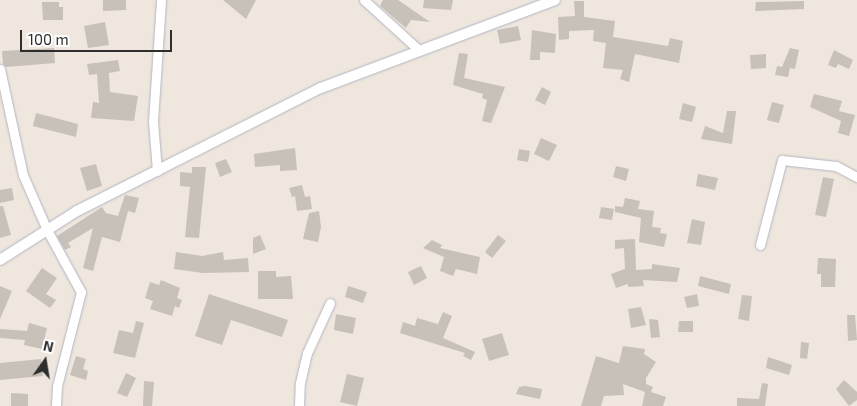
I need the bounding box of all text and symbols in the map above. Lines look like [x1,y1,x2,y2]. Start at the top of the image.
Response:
scale bar [22,20,175,52]
text: 100 m [28,30,69,48]
north arrow [20,336,70,386]
text: N [42,336,55,355]

